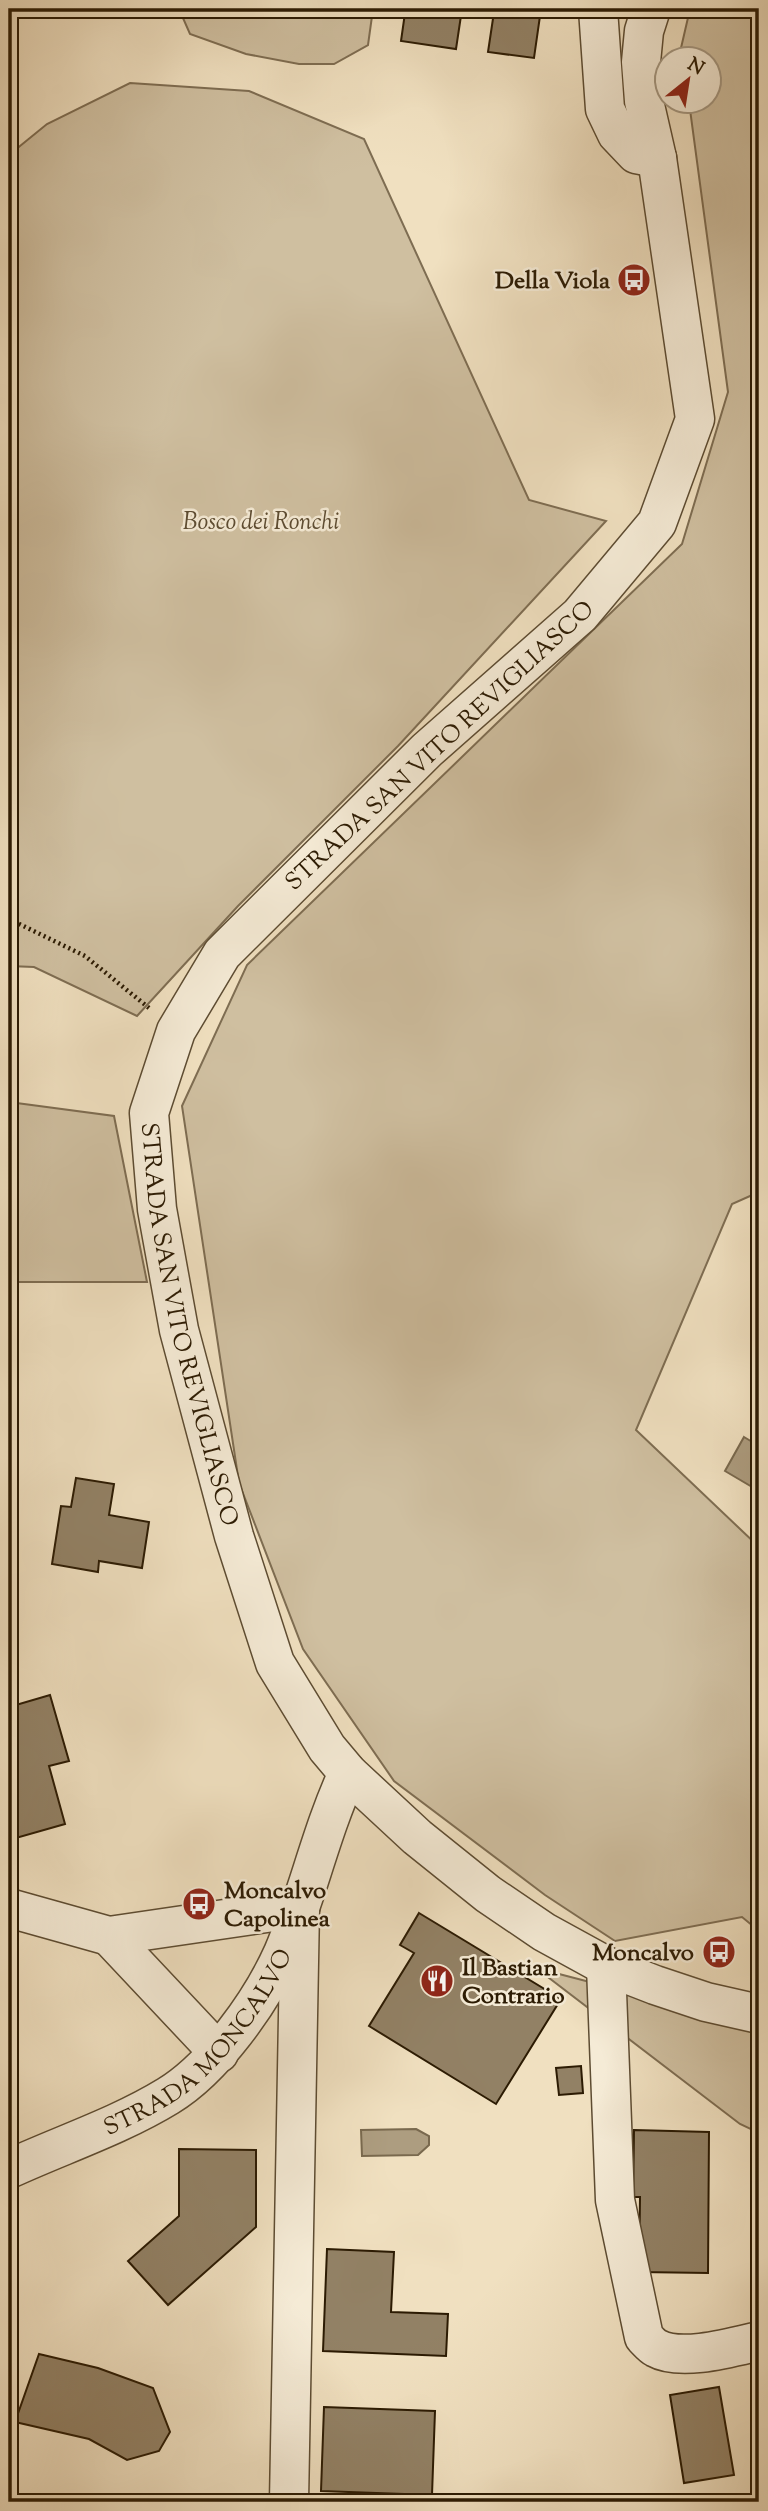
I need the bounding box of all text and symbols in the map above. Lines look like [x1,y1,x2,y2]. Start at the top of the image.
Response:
north arrow [652,46,722,116]
text: N [682,52,709,83]
bus stop icon: Della Viola [615,261,653,299]
place label: Della Viola [495,265,611,299]
park label: Bosco dei Ronchi [183,506,339,540]
street label: STRADA SAN VITO REVIGLIASCO [278,594,602,899]
street label: STRADA SAN VITO REVIGLIASCO [131,1121,246,1530]
place label: Moncalvo Capolinea [224,1875,331,1937]
bus stop icon: Moncalvo Capolinea [180,1885,218,1923]
bus stop icon: Moncalvo [700,1933,738,1971]
place label: Moncalvo [592,1937,694,1971]
street label: STRADA MONCALVO [99,1943,302,2146]
place label: Il Bastian Contrario [462,1952,565,2014]
restaurant icon: Il Bastian Contrario [418,1962,456,2000]

